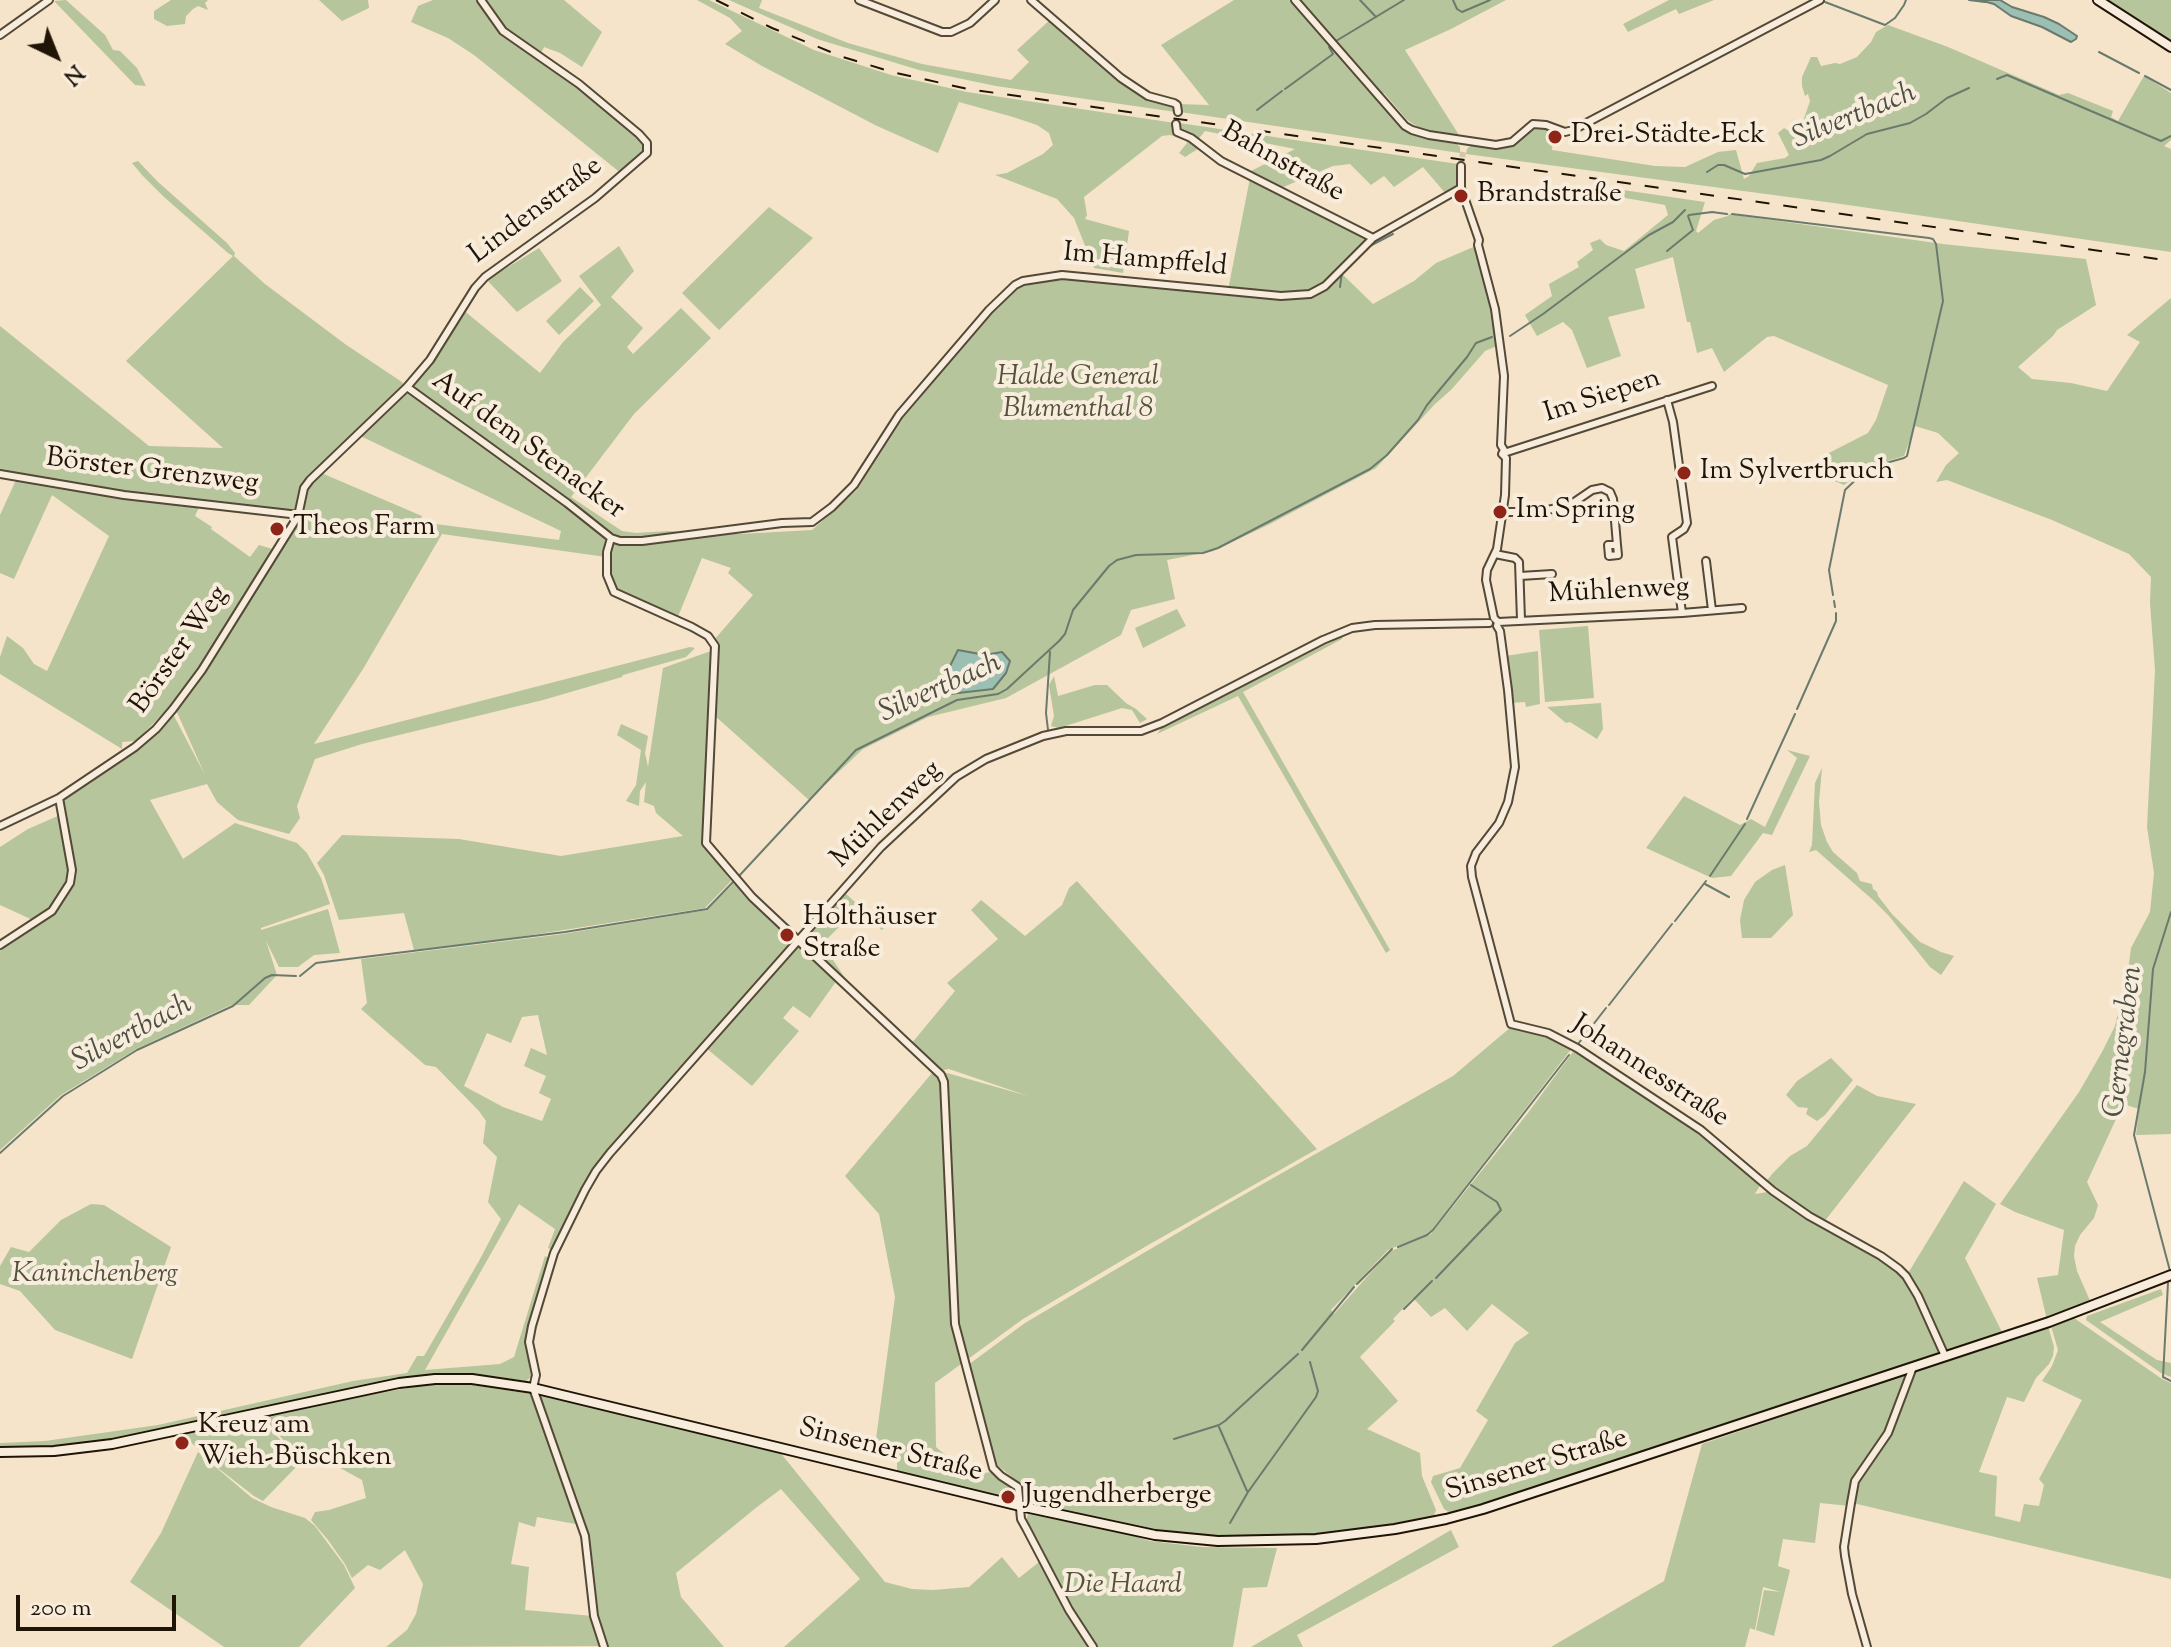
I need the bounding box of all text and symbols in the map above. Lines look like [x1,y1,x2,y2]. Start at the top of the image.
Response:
north arrow [16,16,96,96]
text: N [55,56,90,91]
water label: Silvertbach [1788,77,1922,159]
street label: Bahnstraße [1215,117,1349,211]
place label: Drei-Städte-Eck [1571,120,1765,154]
marker: Drei-Städte-Eck [1546,128,1564,146]
street label: Lindenstraße [464,151,610,273]
place label: Brandstraße [1477,179,1622,213]
marker: Brandstraße [1452,187,1470,205]
street label: Im Hampffeld [1062,238,1228,286]
park label: Halde General Blumenthal 8 [997,362,1159,428]
street label: Im Siepen [1540,363,1666,433]
street label: Auf dem Stenacker [424,366,630,528]
street label: Börster Grenzweg [44,443,260,503]
place label: Im Sylvertbruch [1700,456,1894,490]
marker: Im Sylvertbruch [1675,464,1693,482]
place label: Im Spring [1516,495,1635,529]
marker: Im Spring [1491,503,1509,521]
place label: Theos Farm [293,512,435,546]
marker: Theos Farm [268,520,286,538]
street label: Mühlenweg [1548,573,1690,613]
street label: Börster Weg [125,580,237,722]
water label: Silvertbach [874,647,1008,733]
street label: Mühlenweg [826,755,950,877]
place label: Holthäuser Straße [803,902,937,968]
marker: Holthäuser Straße [778,926,796,944]
water label: Gernegraben [2099,964,2153,1120]
water label: Silvertbach [67,989,199,1081]
street label: Johannesstraße [1564,1010,1734,1136]
park label: Kaninchenberg [12,1259,178,1293]
place label: Kreuz am Wieh-Büschken [198,1410,392,1476]
street label: Sinsener Straße [794,1413,986,1491]
street label: Sinsener Straße [1442,1423,1632,1511]
marker: Kreuz am Wieh-Büschken [173,1434,191,1452]
place label: Jugendherberge [1024,1480,1212,1514]
marker: Jugendherberge [999,1488,1017,1506]
park label: Die Haard [1064,1570,1182,1604]
scale bar [20,1579,180,1629]
text: 200 m [30,1592,92,1626]

